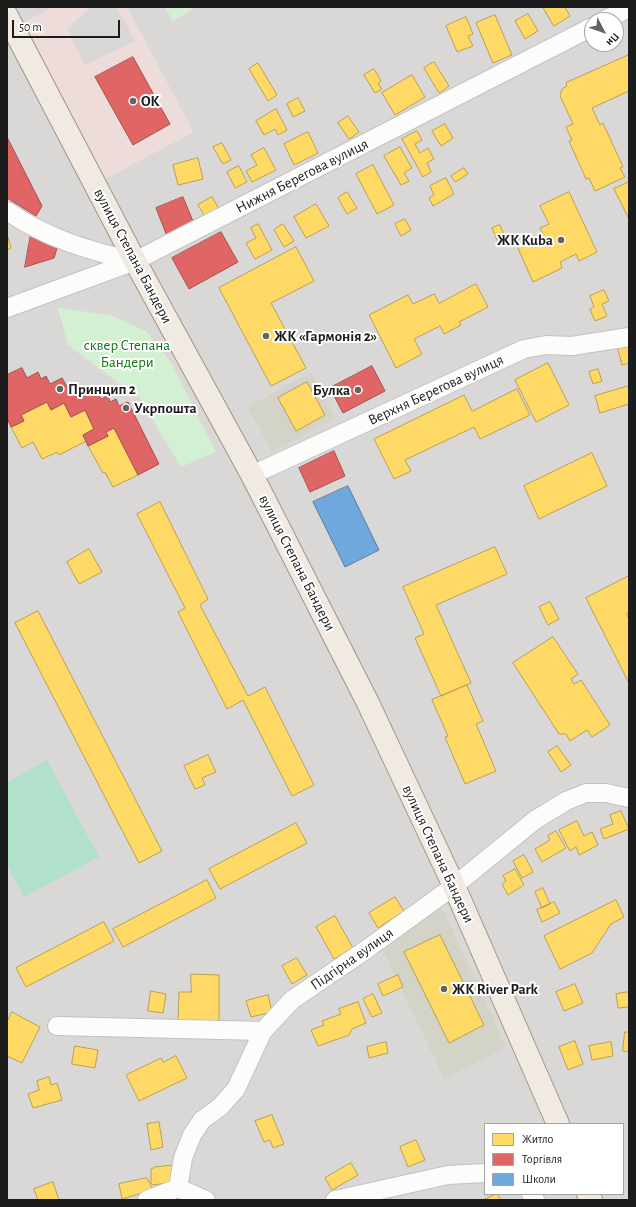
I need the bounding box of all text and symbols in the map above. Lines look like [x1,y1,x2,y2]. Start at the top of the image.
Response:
scale bar [14,12,122,38]
north arrow [584,12,624,52]
text: 50 m [19,21,42,33]
text: Пн [604,31,621,48]
place label: OK [141,92,159,110]
marker: OK [128,96,138,106]
street label: Нижня Берегова вулиця [233,135,371,217]
street label: вулиця Степана Бандери [90,185,176,327]
place label: ЖК Kuba [497,231,553,249]
marker: ЖК Kuba [556,235,566,245]
place label: ЖК «Гармонія 2» [274,327,377,345]
marker: ЖК «Гармонія 2» [261,331,271,341]
park label: сквер Степана Бандери [84,336,170,371]
street label: Верхня Берегова вулиця [365,351,507,429]
place label: Принцип 2 [68,380,136,398]
place label: Булка [313,381,350,399]
marker: Принцип 2 [55,384,65,394]
marker: Булка [353,385,363,395]
place label: Укрпошта [134,399,197,417]
marker: Укрпошта [121,403,131,413]
street label: вулиця Степана Бандери [255,492,339,634]
street label: вулиця Степана Бандери [398,782,478,926]
street label: Підгірна вулиця [307,924,397,994]
place label: ЖК River Park [452,980,538,998]
marker: ЖК River Park [439,984,449,994]
legend [484,1123,624,1195]
text: Житло [522,1133,553,1145]
text: Торгівля [522,1153,562,1165]
text: Школи [522,1173,556,1185]

